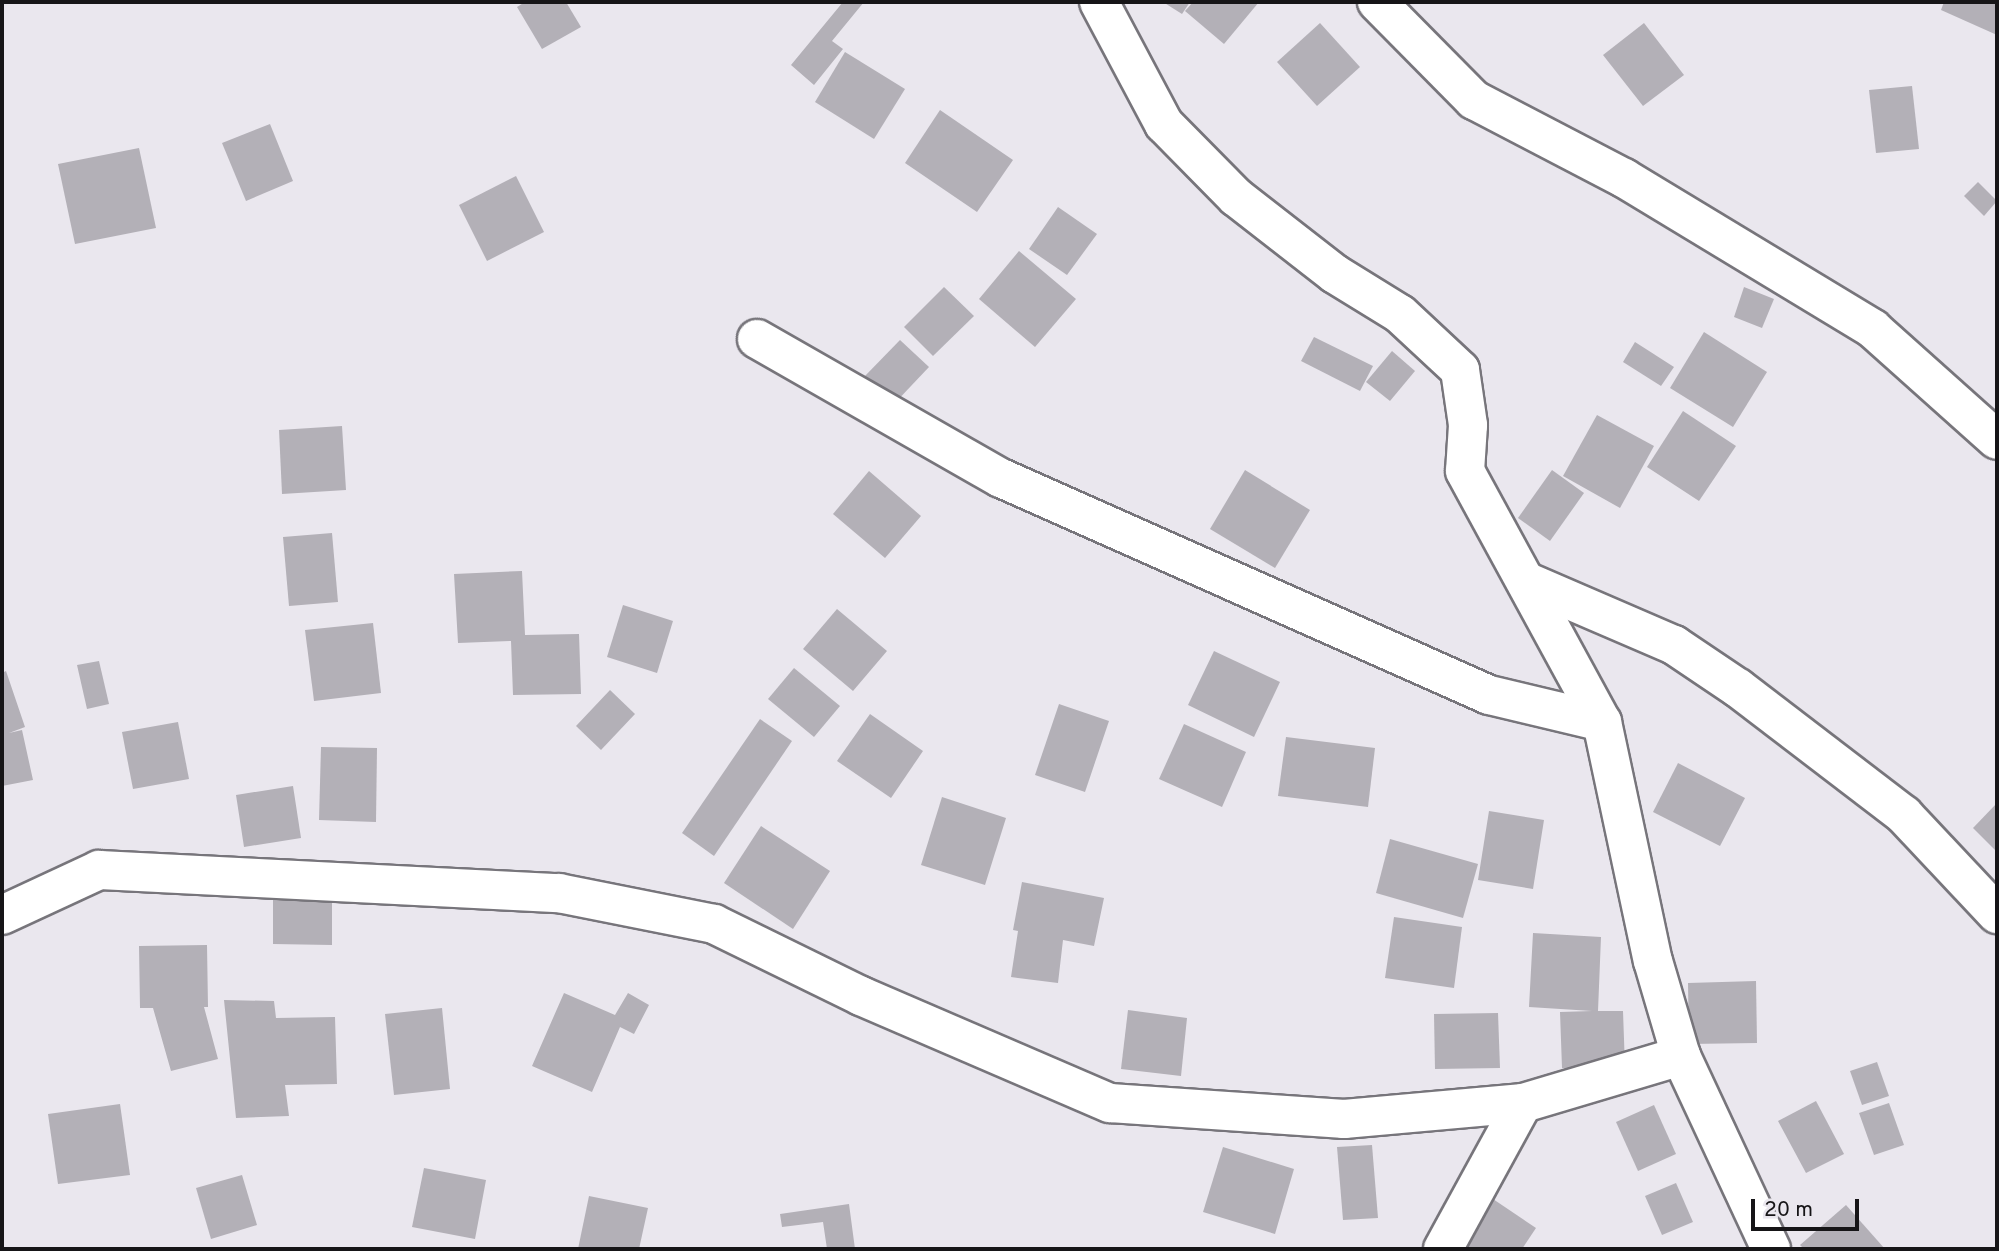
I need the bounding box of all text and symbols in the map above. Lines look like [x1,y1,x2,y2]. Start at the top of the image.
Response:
scale bar [1754,1184,1862,1228]
text: 20 m [1764,1197,1813,1224]

